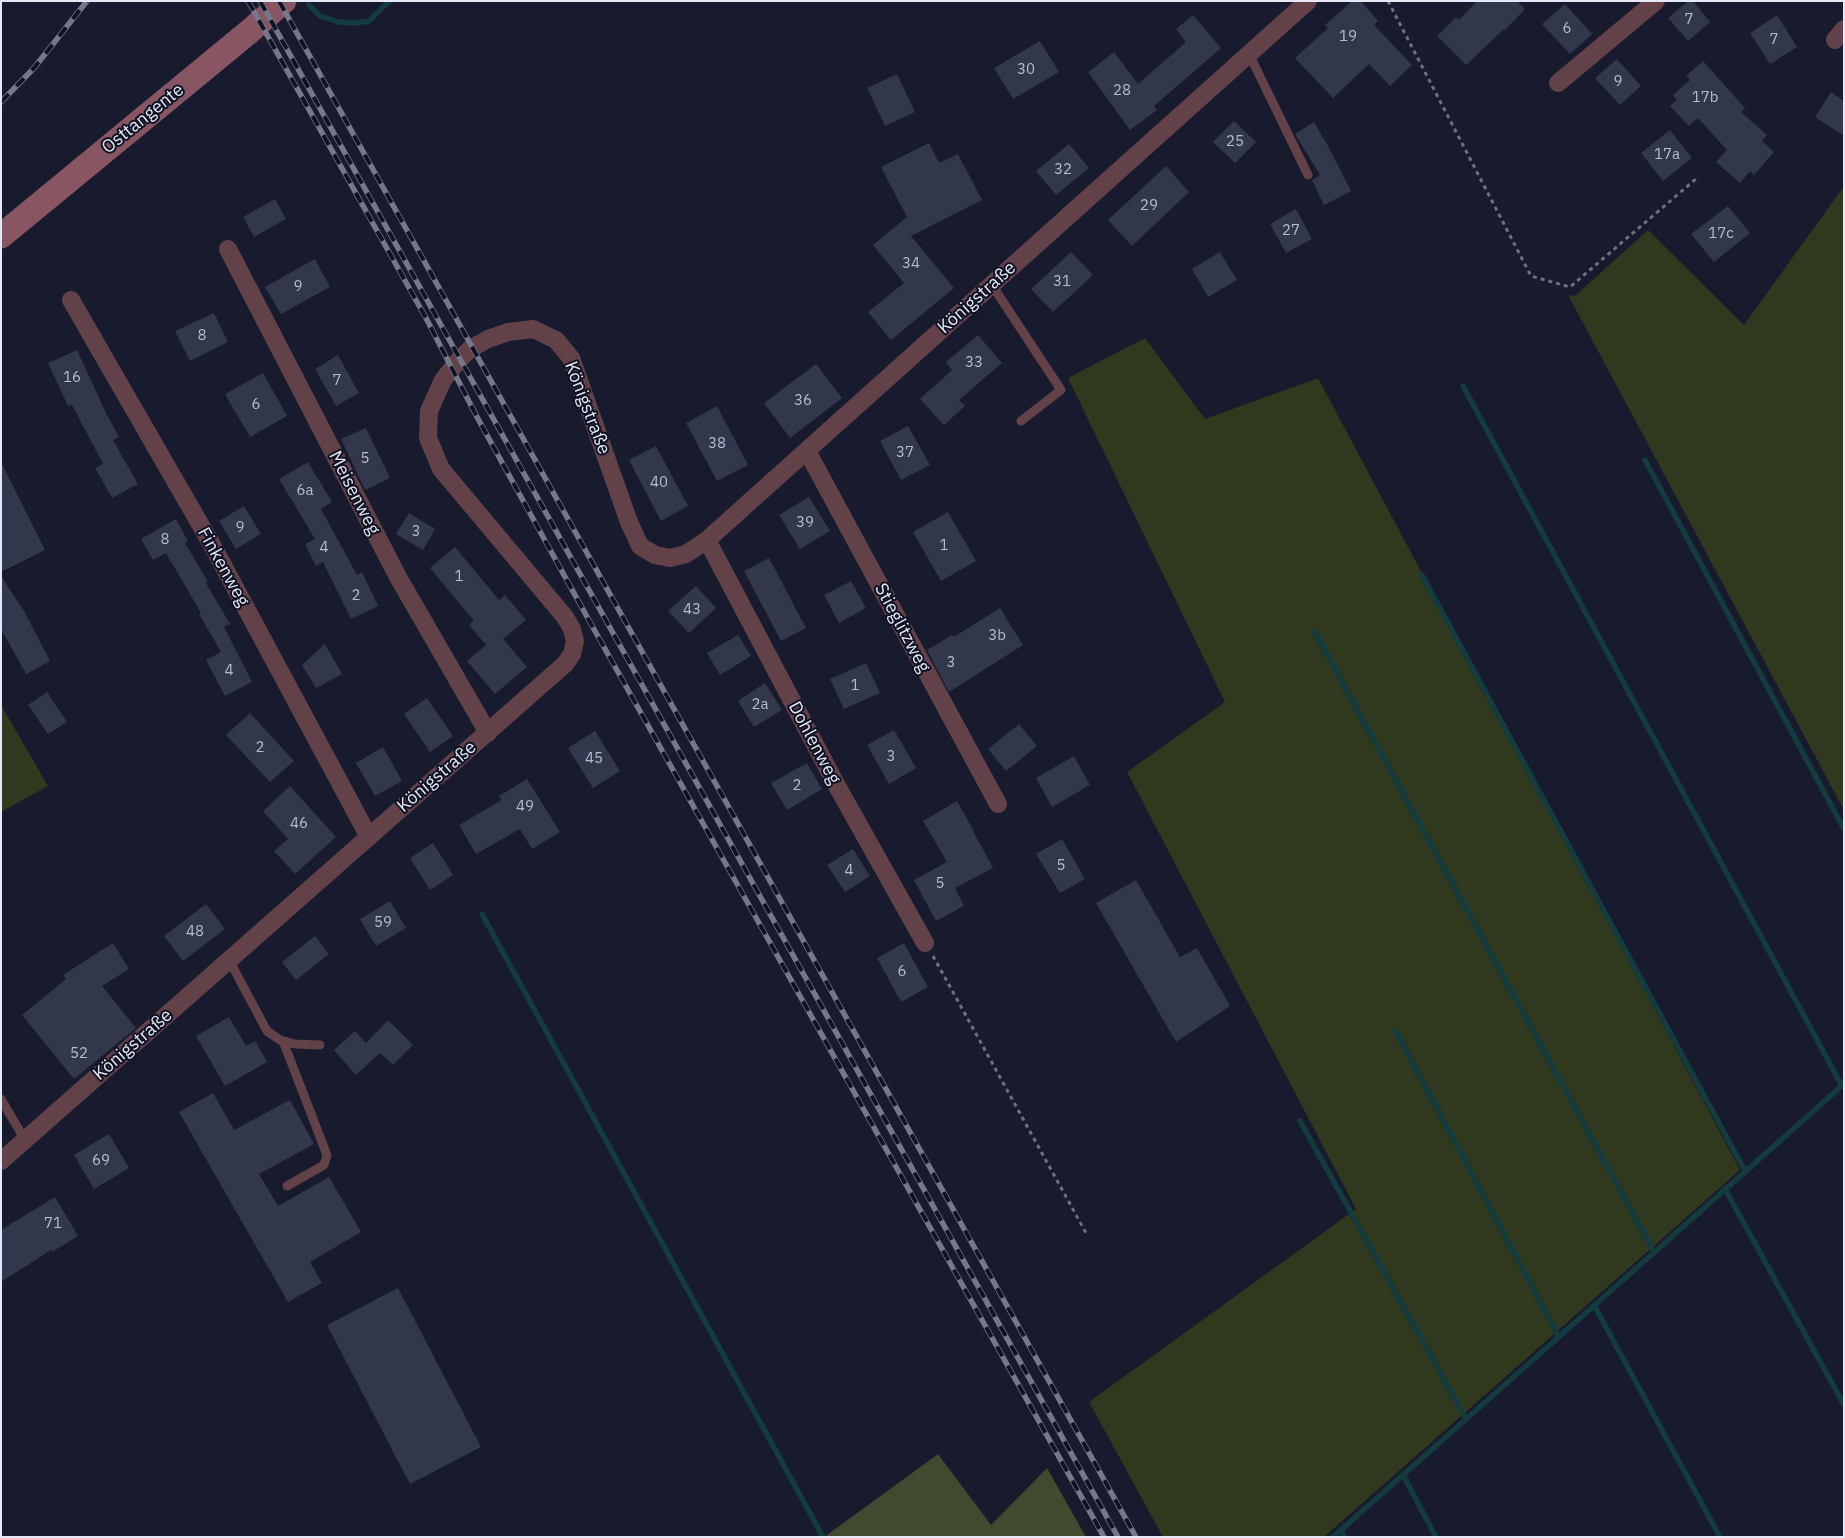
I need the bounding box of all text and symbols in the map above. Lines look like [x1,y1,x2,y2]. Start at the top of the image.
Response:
house number: 7 [1685,11,1693,29]
house number: 6 [1563,20,1571,38]
house number: 19 [1339,28,1357,46]
house number: 7 [1770,31,1778,49]
house number: 30 [1017,61,1035,79]
house number: 9 [1614,73,1622,91]
street label: Osttangente [98,79,188,159]
house number: 28 [1113,82,1131,100]
house number: 17b [1692,89,1718,107]
house number: 25 [1226,133,1244,151]
house number: 17a [1654,146,1680,164]
house number: 32 [1054,161,1072,179]
house number: 29 [1140,197,1158,215]
house number: 27 [1282,222,1300,240]
house number: 17c [1708,225,1734,243]
house number: 34 [902,255,920,273]
street label: Königstraße [933,257,1021,339]
house number: 31 [1053,273,1071,291]
house number: 9 [294,278,302,296]
house number: 8 [198,327,206,345]
house number: 33 [965,354,983,372]
street label: Königstraße [559,358,615,458]
house number: 16 [63,369,81,387]
house number: 7 [333,372,341,390]
house number: 36 [794,392,812,410]
house number: 6 [252,396,260,414]
house number: 38 [708,435,726,453]
house number: 37 [896,444,914,462]
street label: Meisenweg [324,448,384,538]
house number: 5 [361,450,369,468]
house number: 40 [650,474,668,492]
house number: 6a [296,482,314,500]
house number: 39 [796,514,814,532]
house number: 9 [236,519,244,537]
house number: 3 [412,523,420,541]
street label: Finkenweg [192,524,254,610]
house number: 8 [161,531,169,549]
house number: 1 [940,537,948,555]
house number: 4 [320,539,328,557]
house number: 1 [455,568,463,586]
street label: Stieglitzweg [869,580,935,676]
house number: 2 [352,587,360,605]
house number: 43 [683,601,701,619]
house number: 3b [988,627,1006,645]
house number: 3 [947,654,955,672]
house number: 4 [225,662,233,680]
house number: 1 [851,677,859,695]
house number: 2a [751,696,769,714]
street label: Dohlenweg [783,698,845,788]
street label: Königstraße [393,737,481,817]
house number: 2 [256,739,264,757]
house number: 3 [887,748,895,766]
house number: 45 [585,750,603,768]
house number: 2 [793,777,801,795]
house number: 49 [516,798,534,816]
house number: 46 [290,815,308,833]
house number: 5 [1057,857,1065,875]
house number: 4 [845,862,853,880]
house number: 5 [936,875,944,893]
house number: 59 [374,914,392,932]
house number: 48 [186,923,204,941]
house number: 6 [898,963,906,981]
street label: Königstraße [89,1005,177,1085]
house number: 52 [70,1045,88,1063]
house number: 69 [92,1152,110,1170]
house number: 71 [44,1215,62,1233]

